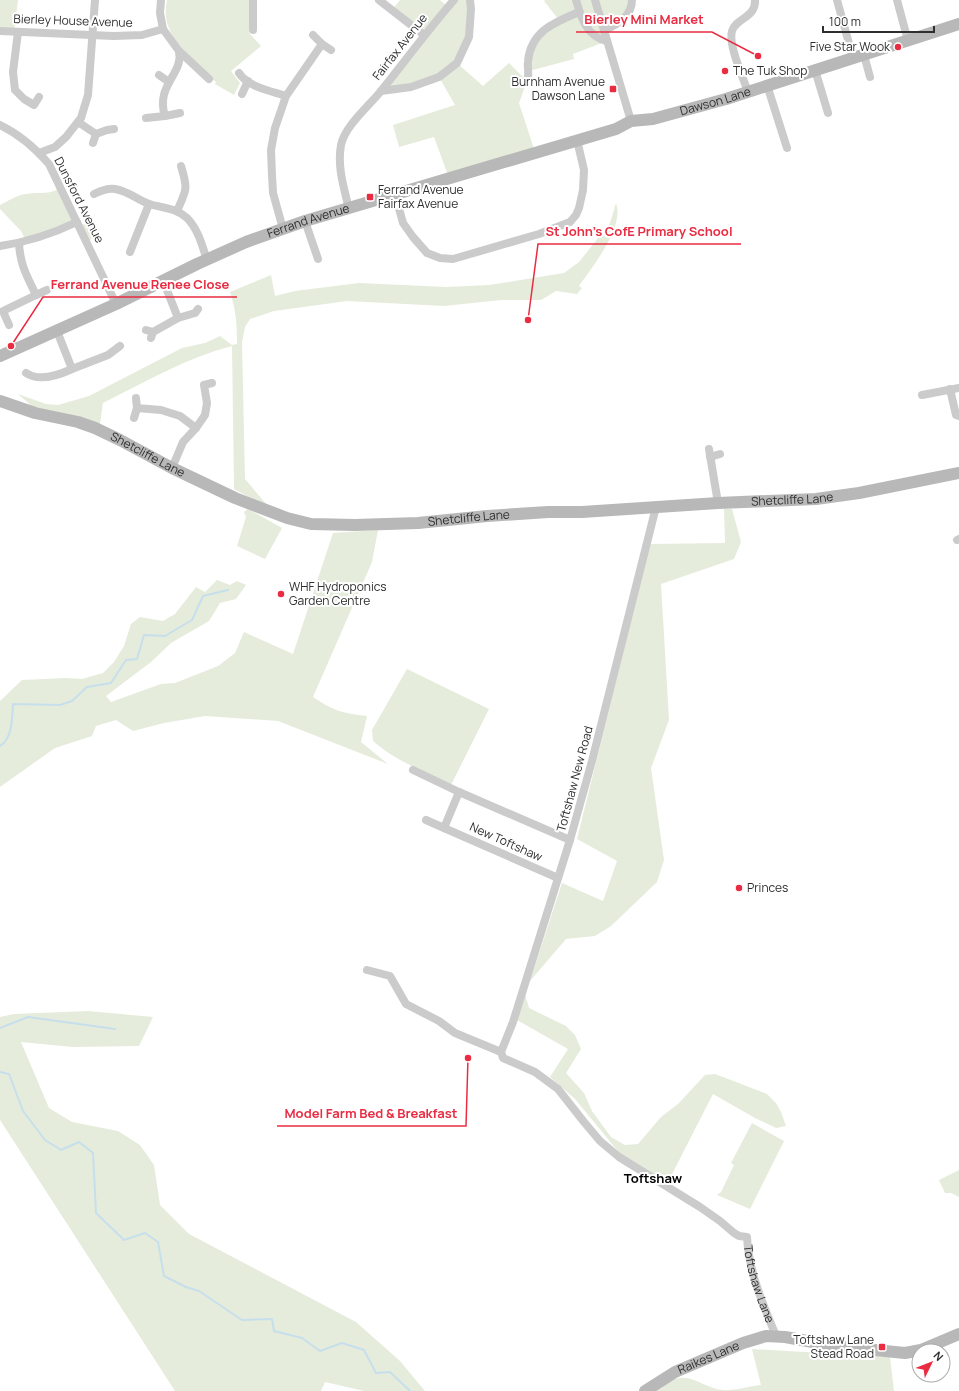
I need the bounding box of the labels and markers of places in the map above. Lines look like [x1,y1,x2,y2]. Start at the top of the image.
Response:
callout: Bierley Mini Market [576,7,712,32]
place label: Five Star Wook [810,38,891,55]
marker: Five Star Wook [893,42,903,52]
place label: The Tuk Shop [733,62,807,79]
marker: The Tuk Shop [720,66,730,76]
place label: Burnham Avenue Dawson Lane [512,73,605,104]
marker: Burnham Avenue Dawson Lane [608,84,618,94]
place label: Ferrand Avenue Fairfax Avenue [378,181,464,212]
marker: Ferrand Avenue Fairfax Avenue [365,192,375,202]
callout: St John's CofE Primary School [538,219,741,244]
callout: Ferrand Avenue Renee Close [43,272,237,297]
place label: WHF Hydroponics Garden Centre [289,578,387,609]
marker: WHF Hydroponics Garden Centre [276,589,286,599]
place label: Princes [747,879,788,896]
marker: Princes [734,883,744,893]
callout: Model Farm Bed & Breakfast [277,1101,466,1126]
place label: Toftshaw Lane Stead Road [793,1331,874,1362]
marker: Toftshaw Lane Stead Road [877,1342,887,1352]

